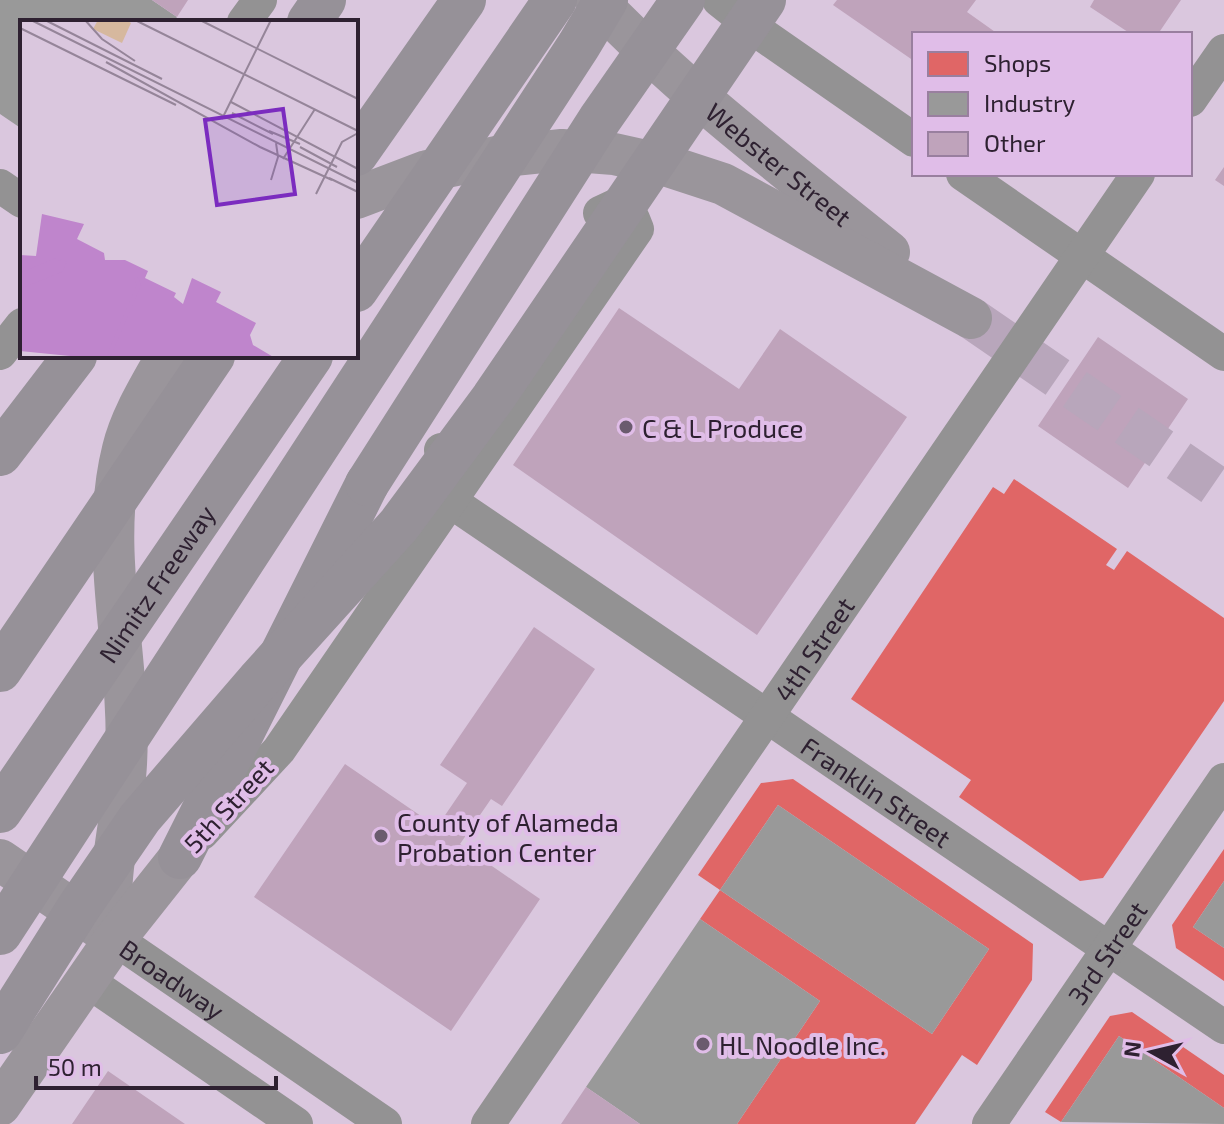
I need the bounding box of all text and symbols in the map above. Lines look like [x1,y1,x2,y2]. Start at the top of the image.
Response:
inset map [20,20,358,358]
legend [912,32,1192,176]
text: Shops [984,48,1051,77]
text: Industry [984,88,1076,117]
street label: Webster Street [701,95,858,232]
text: Other [984,128,1046,157]
place label: C & L Produce [642,412,803,443]
marker: C & L Produce [617,418,635,436]
street label: Nimitz Freeway [91,498,221,668]
street label: 4th Street [767,591,860,707]
street label: Franklin Street [796,729,958,853]
street label: 5th Street [177,752,279,858]
place label: County of Alameda Probation Center [397,806,619,867]
marker: County of Alameda Probation Center [372,827,390,845]
street label: 3rd Street [1060,895,1152,1010]
street label: Broadway [115,932,231,1025]
north arrow [1112,1012,1192,1092]
place label: HL Noodle Inc. [719,1029,886,1060]
marker: HL Noodle Inc. [694,1035,712,1053]
text: N [1117,1039,1145,1059]
scale bar [36,1040,276,1090]
text: 50 m [48,1052,102,1081]

